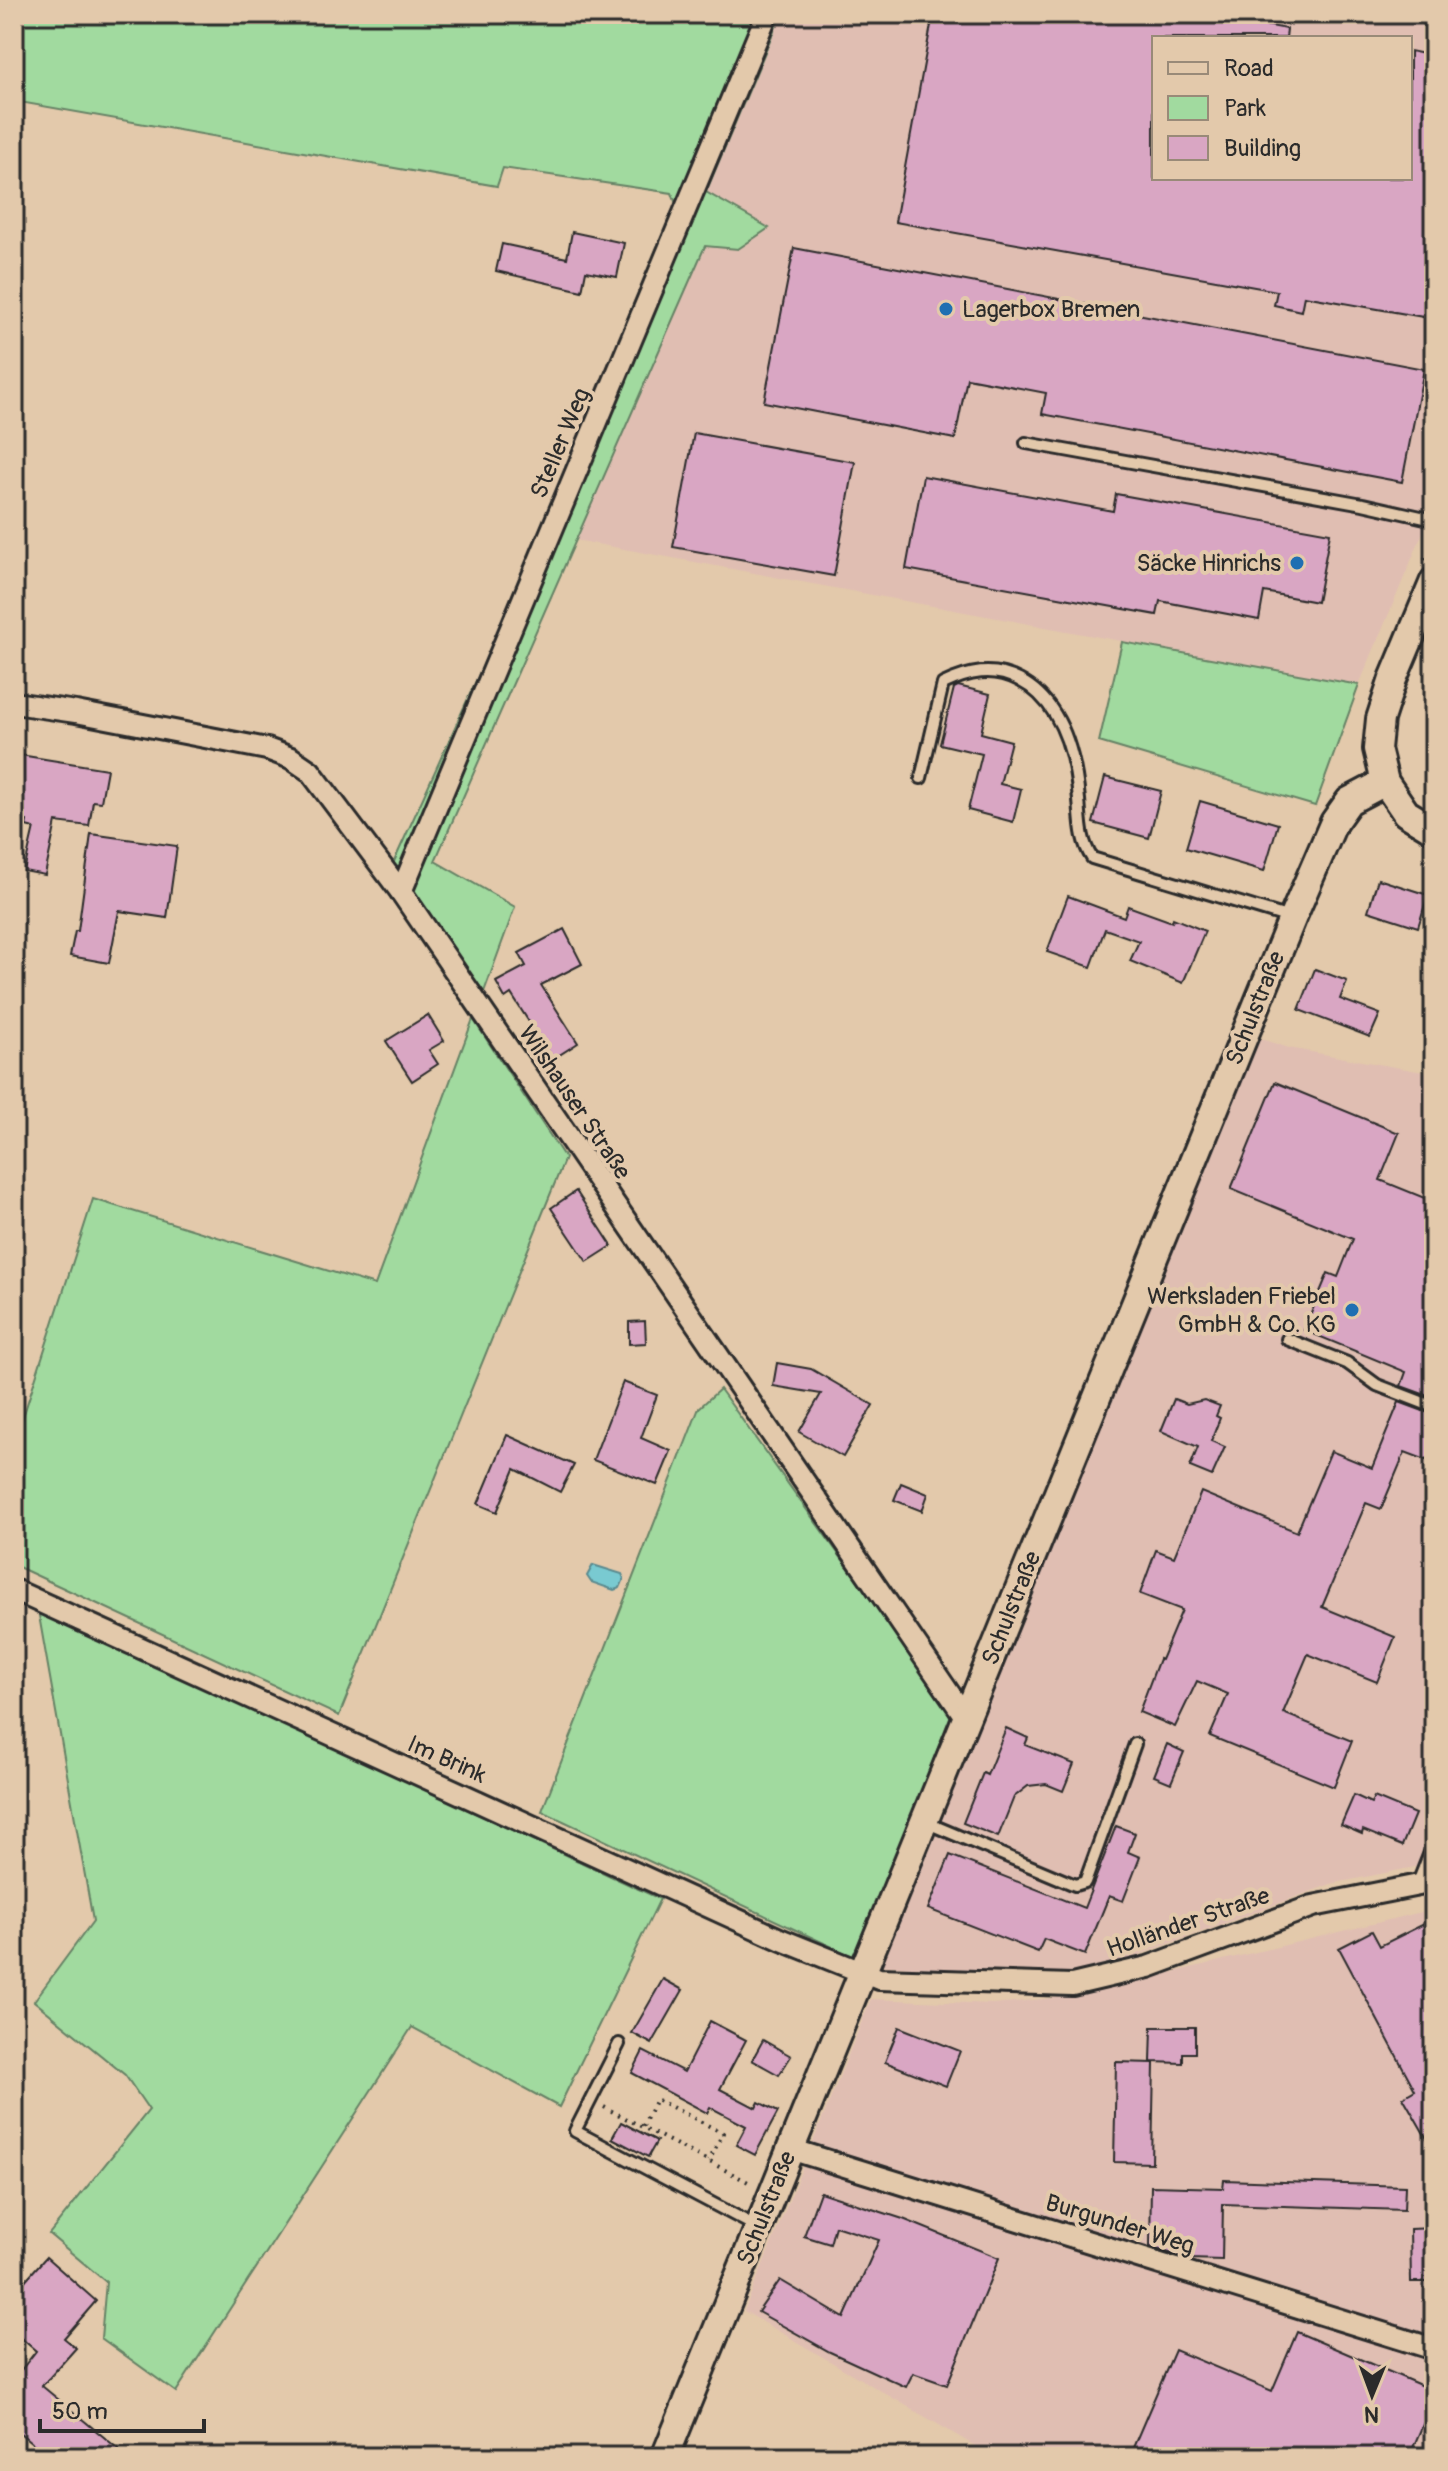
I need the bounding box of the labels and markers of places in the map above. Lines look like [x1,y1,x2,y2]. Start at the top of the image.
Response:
place label: Lagerbox Bremen [962,295,1140,324]
marker: Lagerbox Bremen [937,300,955,318]
place label: Säcke Hinrichs [1137,549,1281,578]
marker: Säcke Hinrichs [1288,554,1306,572]
place label: Werksladen Friebel GmbH & Co. KG [1147,1282,1336,1339]
marker: Werksladen Friebel GmbH & Co. KG [1343,1301,1361,1319]

